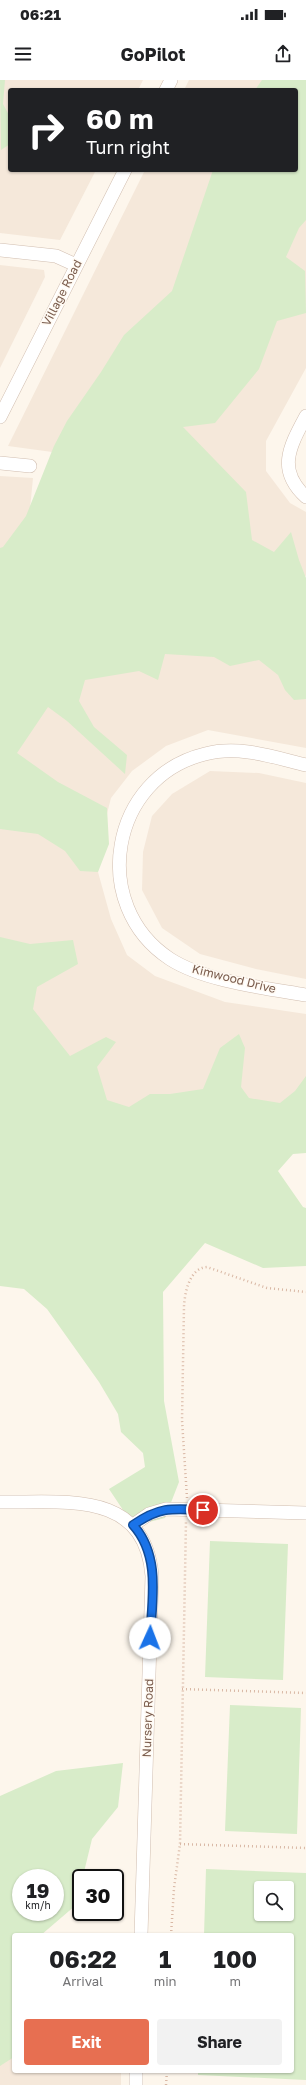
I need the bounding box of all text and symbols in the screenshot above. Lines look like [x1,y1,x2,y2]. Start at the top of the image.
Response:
text: 06:21 [20,5,61,23]
icon: menu [12,43,34,65]
text: GoPilot [121,43,185,65]
icon: share [272,43,294,65]
text: 60 m [86,102,153,135]
icon: right [20,104,72,156]
text: Turn right [86,136,170,158]
street label: Village Road [38,257,85,328]
street label: Kimwood Drive [191,961,278,996]
pin [186,1493,220,1527]
icon: arrive [192,1499,214,1521]
position arrow [129,1617,171,1659]
street label: Nursery Road [139,1678,156,1757]
speed limit sign: 30 [72,1869,124,1921]
text: 19 [26,1878,49,1902]
map controls [254,1881,294,1921]
button: search [254,1881,294,1921]
text: km/h [25,1899,51,1911]
text: 06:22 [49,1944,117,1973]
text: 1 [159,1944,171,1973]
text: 100 [214,1944,257,1973]
text: Arrival [62,1973,103,1989]
text: min [154,1973,177,1989]
text: m [230,1973,241,1989]
button: Exit [24,2019,149,2065]
button: Share [157,2019,282,2065]

